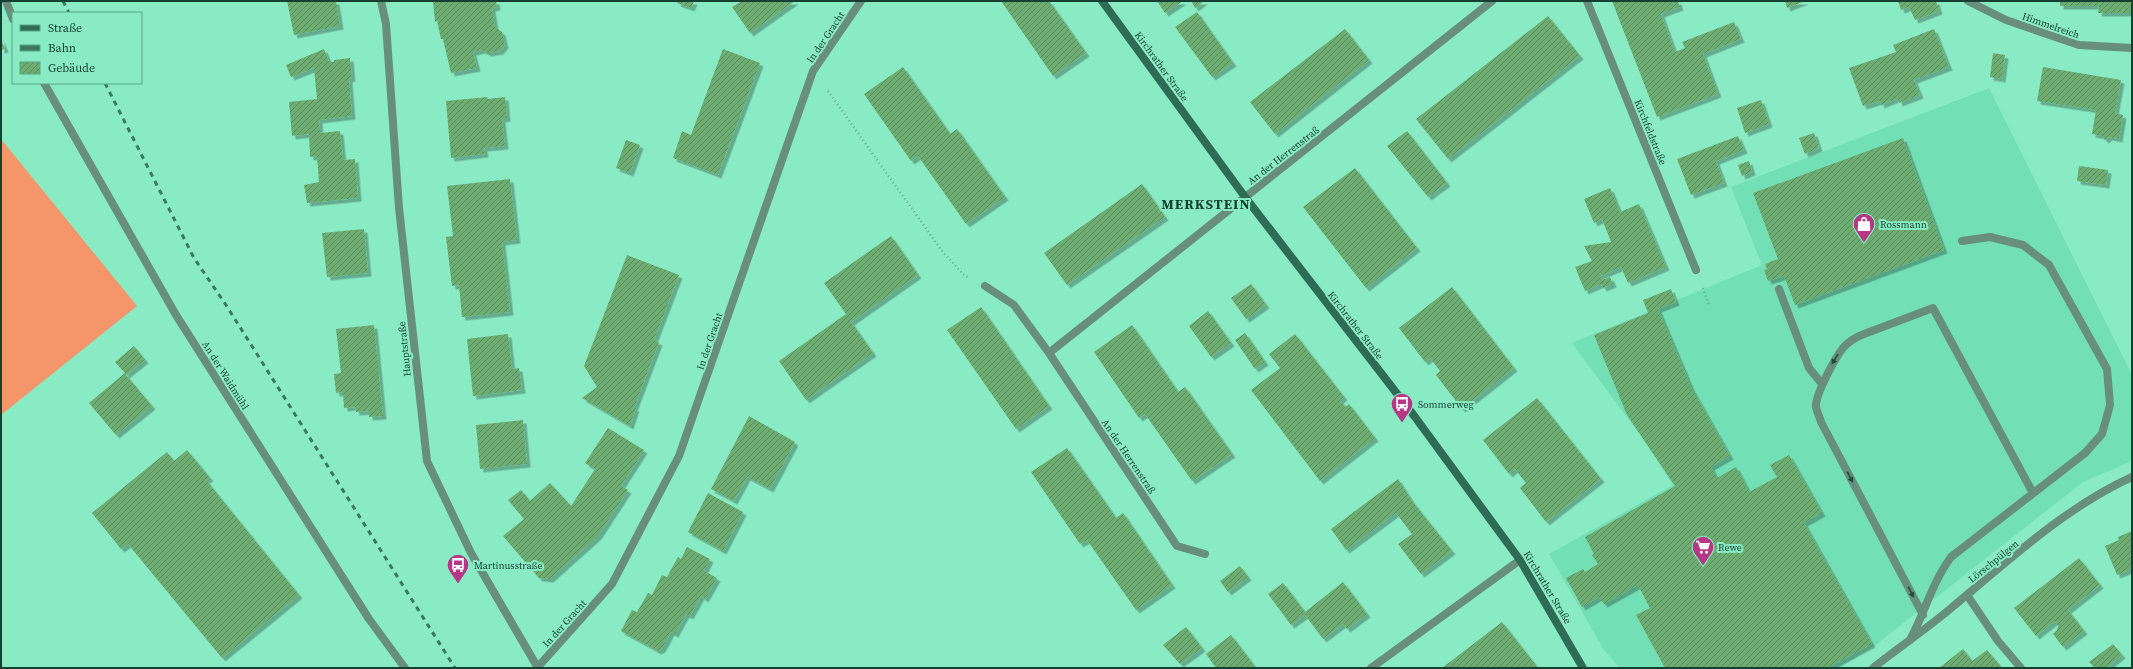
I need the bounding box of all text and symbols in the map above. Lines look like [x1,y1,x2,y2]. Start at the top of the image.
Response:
street label: In der Gracht [803,8,848,66]
street label: Himmelreich [2020,10,2081,41]
legend [12,12,142,84]
text: Straße [48,20,82,36]
street label: Kirchrather Straße [1132,29,1191,104]
text: Bahn [48,40,76,56]
text: Gebäude [48,60,95,76]
street label: Kirchfeldstraße [1632,98,1670,167]
street label: An der Herrenstraß [1245,123,1322,187]
district label: MERKSTEIN [1161,194,1251,214]
shop icon: Rossmann [1851,211,1877,244]
place label: Rossmann [1880,218,1927,231]
street label: Kirchrather Straße [1325,289,1386,362]
street label: In der Gracht [694,310,726,371]
street label: Hauptstraße [395,321,414,377]
street label: An der Waidmühl [199,339,252,412]
one-way arrow [1832,353,1839,365]
bus stop icon: Sommerweg [1389,391,1415,424]
place label: Sommerweg [1418,398,1474,411]
street label: An der Herrenstraß [1099,416,1158,496]
one-way arrow [1847,471,1854,483]
supermarket icon: Rewe [1690,534,1716,567]
street label: Lörschpülgen [1965,537,2021,586]
place label: Rewe [1718,541,1742,554]
street label: Kirchrather Straße [1521,548,1575,626]
bus stop icon: Martinusstraße [445,552,471,585]
place label: Martinusstraße [474,559,543,572]
one-way arrow [1908,586,1914,598]
street label: In der Gracht [540,596,590,650]

